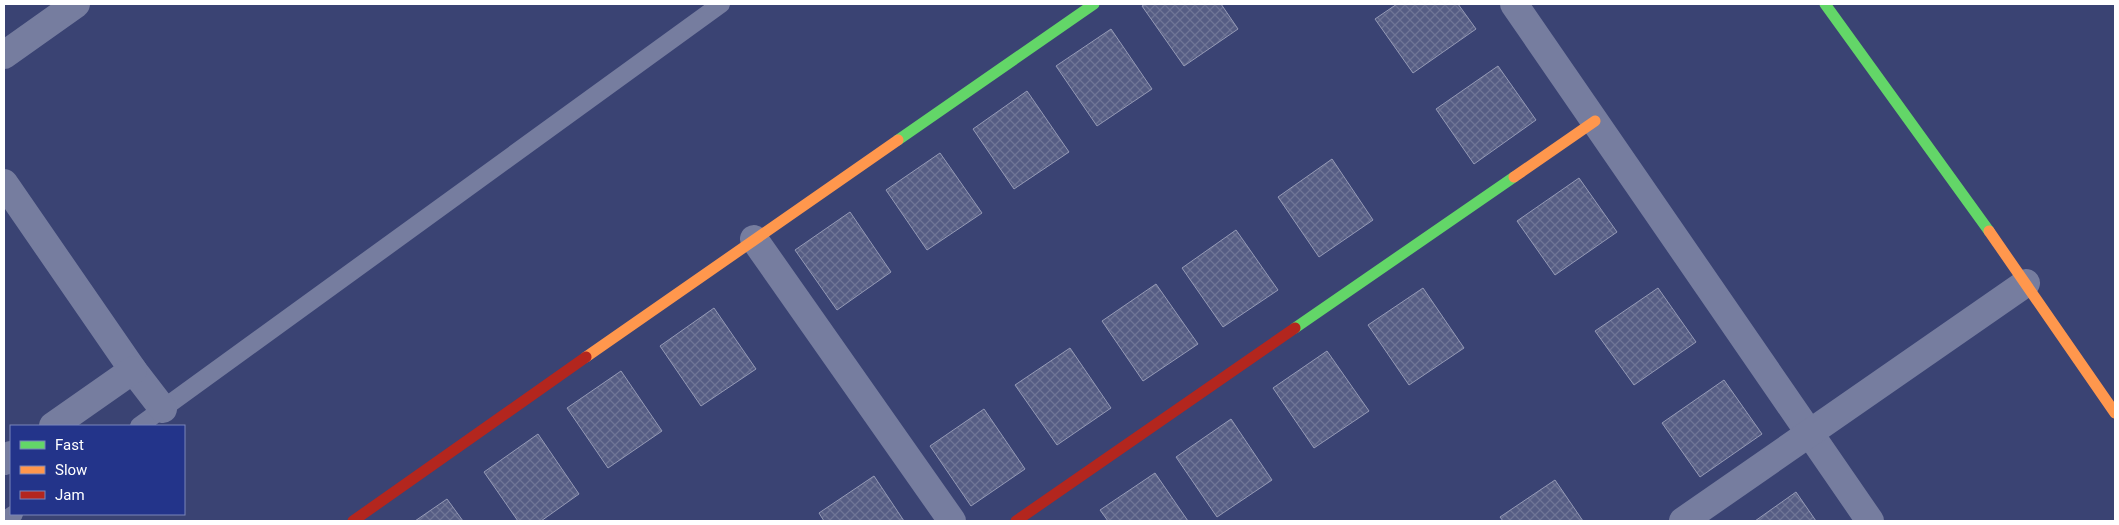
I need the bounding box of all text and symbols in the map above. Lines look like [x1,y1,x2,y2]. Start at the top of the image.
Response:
legend [10,425,185,515]
text: Fast [55,436,84,454]
text: Slow [55,461,87,479]
text: Jam [55,486,85,504]

